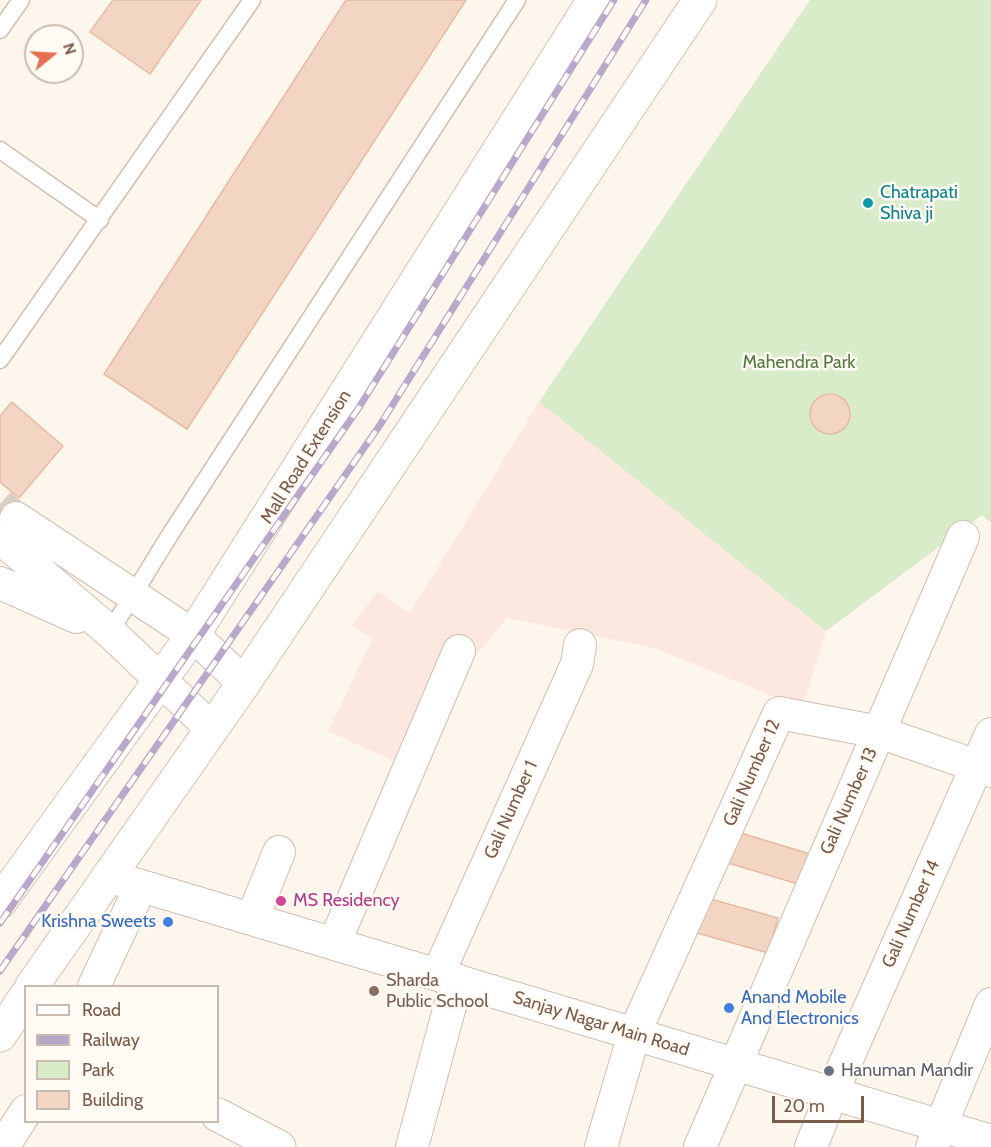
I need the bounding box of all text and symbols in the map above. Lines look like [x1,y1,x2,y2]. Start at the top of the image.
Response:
north arrow [24,24,84,84]
text: N [59,41,80,57]
place label: Chatrapati Shiva ji [880,182,958,224]
marker: Chatrapati Shiva ji [861,196,875,210]
park label: Mahendra Park [743,352,855,374]
street label: Mall Road Extension [256,386,356,528]
street label: Gali Number 12 [719,716,785,830]
street label: Gali Number 13 [816,744,882,858]
street label: Gali Number 1 [480,757,542,863]
street label: Gali Number 14 [878,857,944,971]
place label: MS Residency [293,890,400,912]
marker: MS Residency [274,894,288,908]
place label: Krishna Sweets [41,911,156,933]
marker: Krishna Sweets [161,915,175,929]
place label: Sharda Public School [386,970,488,1012]
marker: Sharda Public School [367,984,381,998]
legend [24,985,219,1123]
street label: Sanjay Nagar Main Road [510,987,692,1061]
place label: Anand Mobile And Electronics [741,987,859,1030]
text: Road [82,999,121,1021]
marker: Anand Mobile And Electronics [722,1001,736,1015]
text: Railway [82,1029,140,1051]
text: Park [82,1059,114,1081]
place label: Hanuman Mandir [841,1060,973,1082]
marker: Hanuman Mandir [822,1064,836,1078]
scale bar [775,1084,866,1122]
text: Building [82,1089,143,1111]
text: 20 m [783,1095,825,1117]

